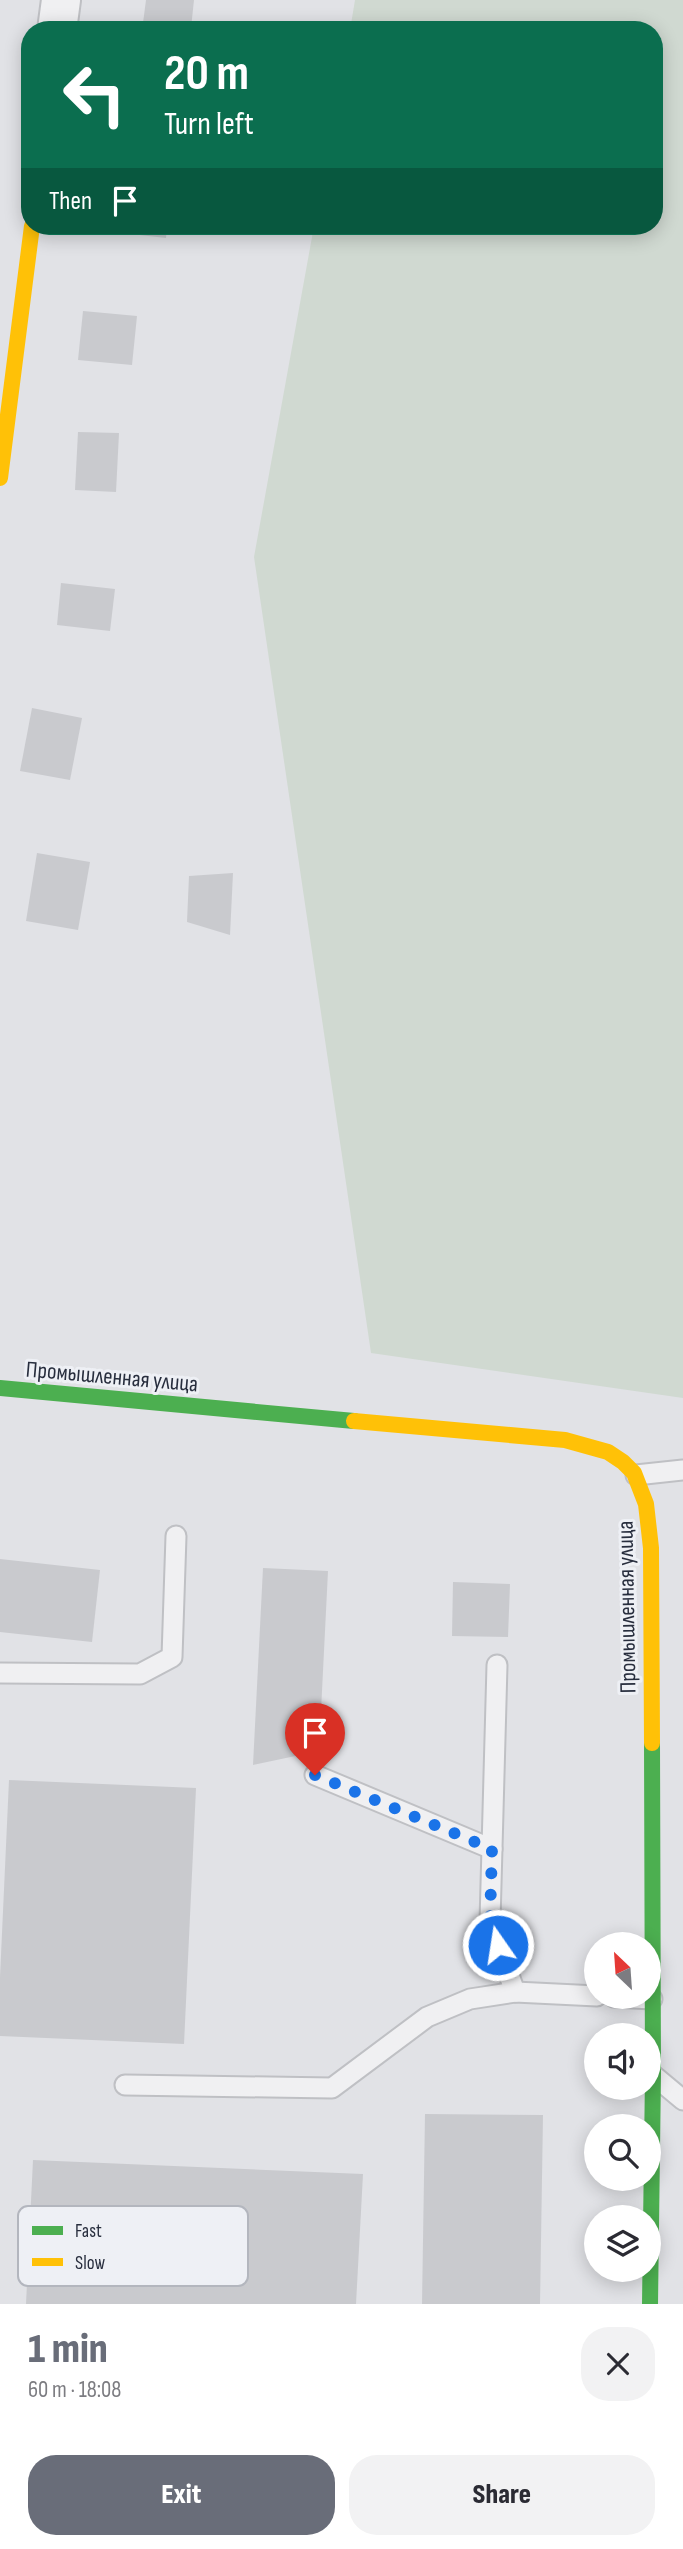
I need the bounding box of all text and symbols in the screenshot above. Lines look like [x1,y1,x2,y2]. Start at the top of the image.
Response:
text: 20 m [164,45,249,104]
icon: left [49,49,140,140]
text: Turn left [164,105,254,144]
icon: arrive [106,182,144,220]
text: Then [49,186,92,217]
street label: Промышленная улица [25,1356,199,1398]
street label: Промышленная улица [611,1520,643,1694]
pin [285,1703,345,1775]
icon: arrive [296,1714,334,1752]
position arrow [461,1908,535,1982]
north arrow [584,1932,662,2009]
map controls [584,1932,661,2282]
button: sound [584,2023,661,2100]
button: search [584,2114,661,2191]
button: layers [584,2205,661,2282]
legend [18,2206,248,2286]
text: Fast [75,2220,102,2243]
text: Slow [75,2252,105,2275]
text: 1 min [28,2324,108,2375]
button: close [581,2327,655,2401]
text: 60 m · 18:08 [28,2376,121,2404]
button: Exit [28,2455,335,2535]
button: Share [349,2455,655,2535]

